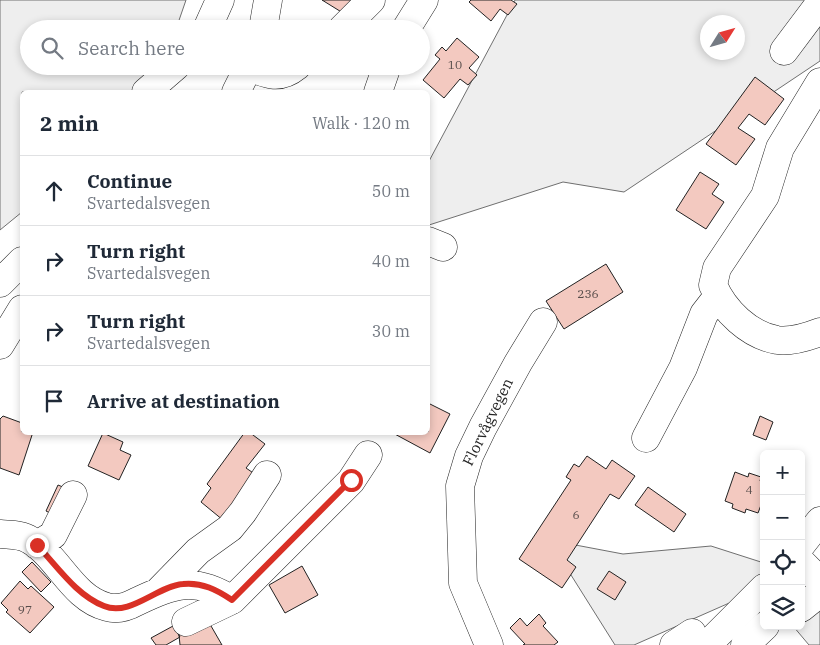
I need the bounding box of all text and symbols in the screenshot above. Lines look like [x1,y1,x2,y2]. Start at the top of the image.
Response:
north arrow [700,15,745,60]
search box [20,20,430,75]
icon: search [38,34,66,62]
text: Search here [78,36,185,60]
house number: 10 [448,57,462,72]
text: 2 min [40,109,99,137]
text: Walk · 120 m [312,113,410,133]
text: Continue [87,169,172,193]
icon: ahead [40,177,68,205]
text: 50 m [372,181,410,201]
text: Svartedalsvegen [87,193,210,213]
text: Turn right [87,239,185,263]
icon: right [40,247,68,275]
text: 40 m [372,251,410,271]
text: Svartedalsvegen [87,263,210,283]
house number: 236 [577,286,599,301]
text: Turn right [87,309,185,333]
icon: right [40,317,68,345]
text: 30 m [372,321,410,341]
text: Svartedalsvegen [87,333,210,353]
street label: Florvågvegen [458,374,517,469]
icon: arrive [40,387,68,415]
text: Arrive at destination [87,389,280,413]
map controls [760,450,805,630]
button: + [760,450,805,495]
route start [340,469,363,492]
house number: 4 [745,482,753,497]
button: − [760,495,805,540]
house number: 6 [572,507,580,522]
route end [26,534,49,557]
button: locate [760,540,805,585]
button: layers [760,585,805,630]
house number: 97 [18,602,32,617]

